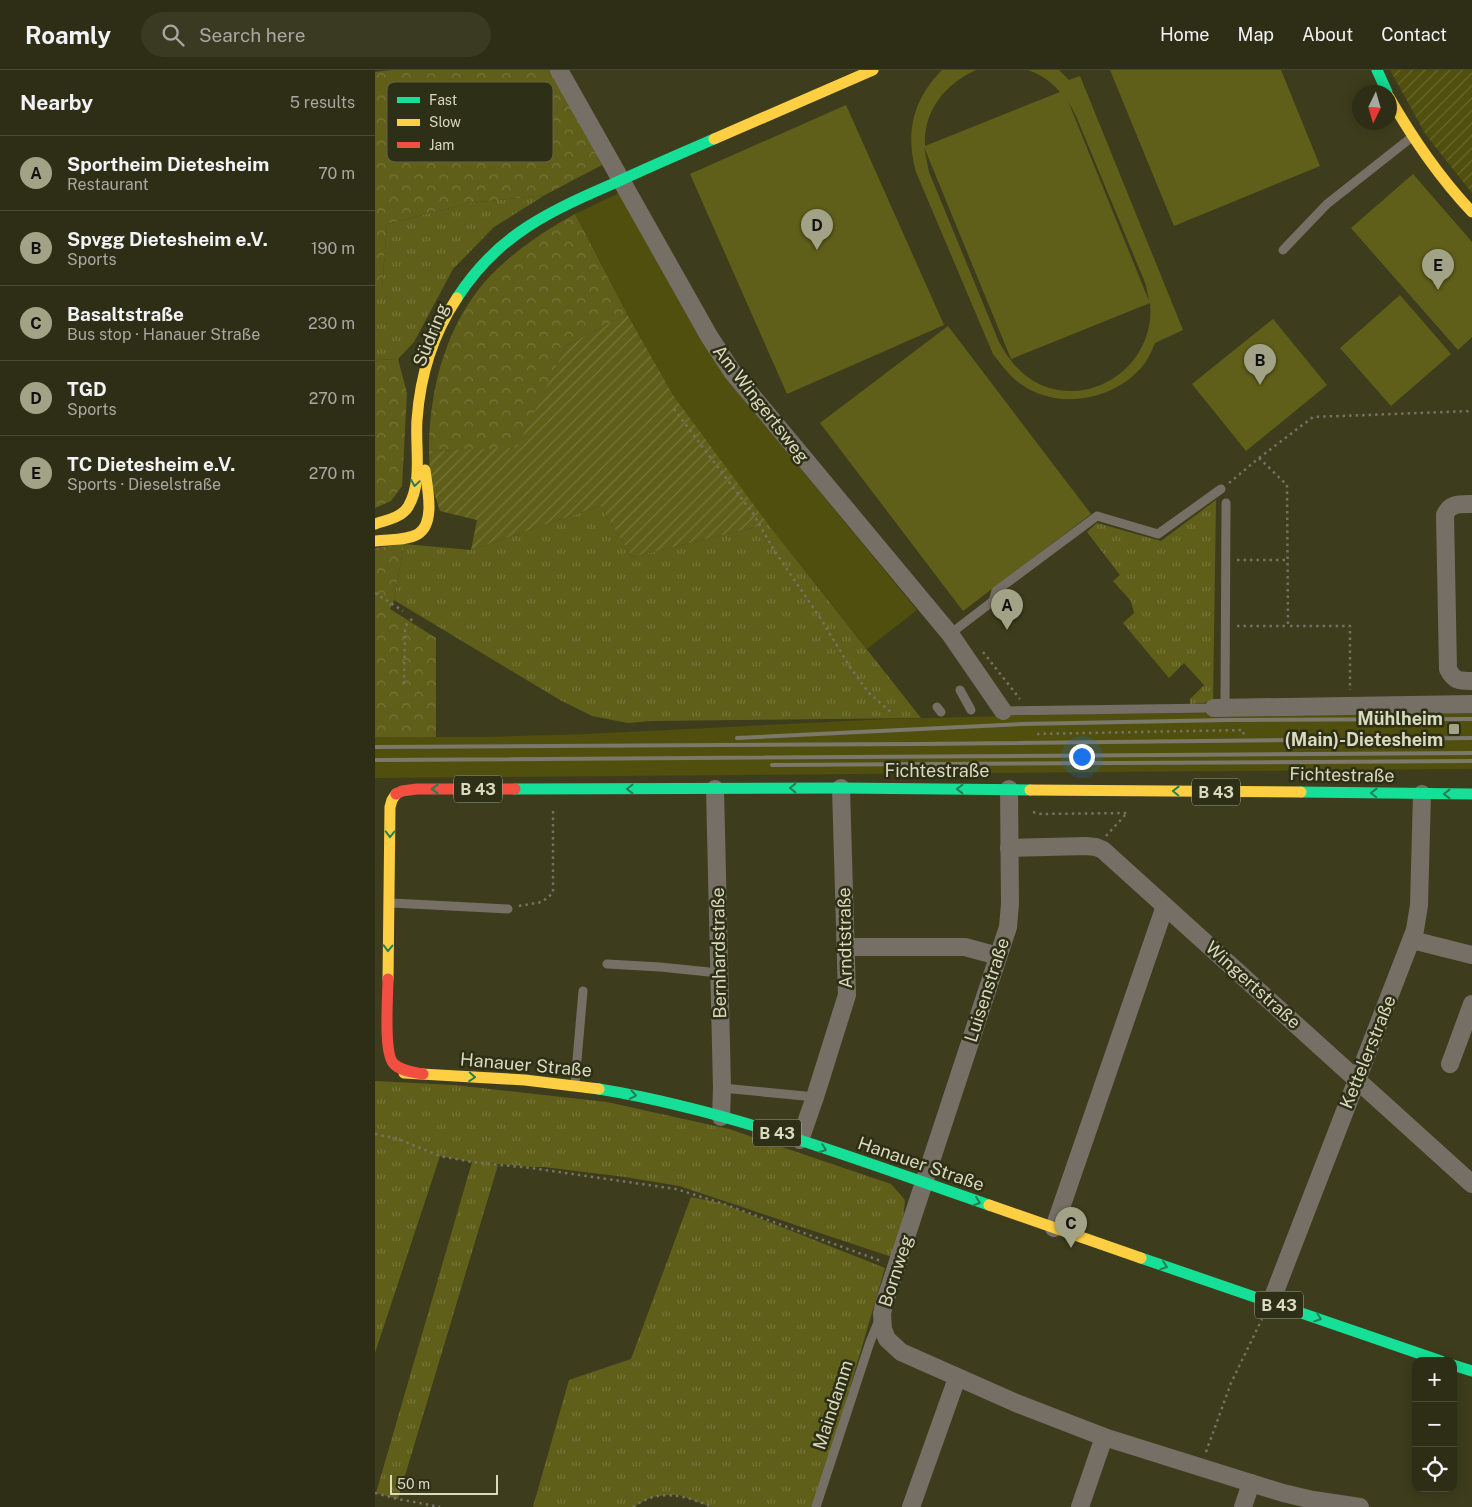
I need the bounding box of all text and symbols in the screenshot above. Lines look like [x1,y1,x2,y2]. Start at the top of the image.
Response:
search box [141,12,491,57]
text: Roamly [25,21,111,49]
icon: search [159,21,187,49]
text: Search here [199,24,306,46]
text: Home [1160,24,1210,45]
text: Map [1238,24,1274,45]
text: About [1302,24,1353,45]
text: Contact [1381,24,1447,45]
legend [387,82,553,162]
north arrow [1352,85,1397,130]
text: Nearby [20,90,93,115]
text: Fast [429,92,457,108]
text: 5 results [290,93,355,112]
text: Slow [429,114,461,130]
text: Jam [429,137,454,153]
text: Sportheim Dietesheim [67,153,269,175]
text: A [30,164,42,183]
text: 70 m [318,164,355,183]
text: Restaurant [67,175,149,194]
pin: D [801,209,833,250]
text: Spvgg Dietesheim e.V. [67,228,268,250]
text: B [31,239,41,258]
text: 190 m [311,239,355,258]
pin: E [1422,249,1454,290]
text: Sports [67,250,117,269]
street label: Südring [408,300,453,370]
text: Basaltstraße [67,303,184,325]
text: C [30,314,42,333]
text: 230 m [308,314,355,333]
text: Bus stop · Hanauer Straße [67,325,260,344]
street label: Am Wingertsweg [709,341,814,467]
pin: B [1244,344,1276,385]
text: TGD [67,378,107,400]
text: D [30,389,42,408]
text: 270 m [309,389,355,408]
text: Sports [67,400,117,419]
text: TC Dietesheim e.V. [67,453,235,475]
text: E [31,464,41,483]
text: 270 m [309,464,355,483]
text: Sports · Dieselstraße [67,475,221,494]
one-way arrow [410,479,420,488]
pin: A [991,589,1023,630]
place label: Mühlheim (Main)-Dietesheim [1285,708,1443,750]
marker: Mühlheim (Main)-Dietesheim [1447,722,1461,736]
your location [1069,744,1095,770]
street label: Fichtestraße [884,760,990,781]
street label: Fichtestraße [1289,763,1395,786]
road number: B 43 [454,776,502,802]
road number: B 43 [1192,779,1240,806]
one-way arrow [788,783,796,793]
one-way arrow [430,784,438,794]
one-way arrow [626,784,634,794]
one-way arrow [956,784,964,794]
one-way arrow [1172,786,1180,796]
one-way arrow [1369,788,1377,798]
one-way arrow [1443,789,1450,799]
one-way arrow [385,830,395,838]
street label: Bernhardstraße [707,887,730,1019]
street label: Arndtstraße [833,887,856,989]
street label: Luisenstraße [960,935,1013,1045]
street label: Wingertstraße [1202,937,1305,1033]
one-way arrow [383,944,394,952]
street label: Kettelerstraße [1335,992,1400,1111]
street label: Hanauer Straße [459,1048,593,1081]
one-way arrow [468,1071,476,1082]
one-way arrow [629,1090,637,1100]
road number: B 43 [753,1120,801,1146]
street label: Hanauer Straße [855,1132,987,1195]
one-way arrow [818,1143,827,1153]
one-way arrow [972,1196,980,1206]
pin: C [1055,1207,1087,1248]
street label: Bornweg [874,1232,917,1310]
one-way arrow [1159,1260,1168,1270]
road number: B 43 [1255,1292,1303,1318]
one-way arrow [1313,1313,1321,1323]
map controls [1412,1357,1457,1492]
button: + [1412,1357,1457,1402]
street label: Maindamm [808,1358,857,1452]
button: − [1412,1402,1457,1447]
button: locate [1412,1447,1457,1492]
scale bar [390,1472,497,1495]
text: 50 m [397,1476,430,1492]

